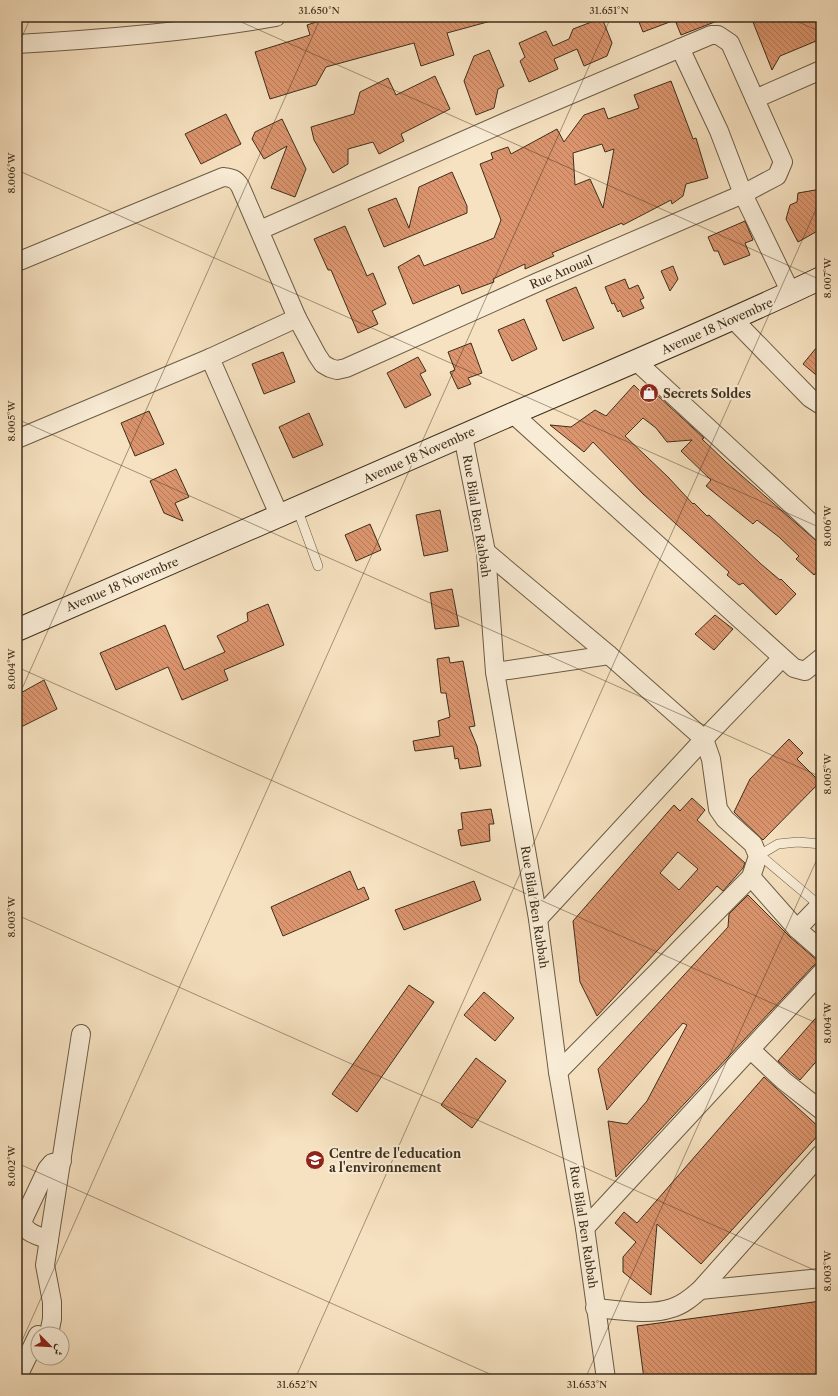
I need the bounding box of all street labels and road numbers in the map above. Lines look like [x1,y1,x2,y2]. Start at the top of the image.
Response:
street label: Rue Anoual [527,252,595,292]
street label: Avenue 18 Novembre [658,294,775,358]
street label: Avenue 18 Novembre [360,423,477,487]
street label: Rue Bilal Ben Rabbah [460,454,494,579]
street label: Avenue 18 Novembre [63,553,181,615]
street label: Rue Bilal Ben Rabbah [518,845,552,970]
street label: Rue Bilal Ben Rabbah [567,1165,601,1290]

